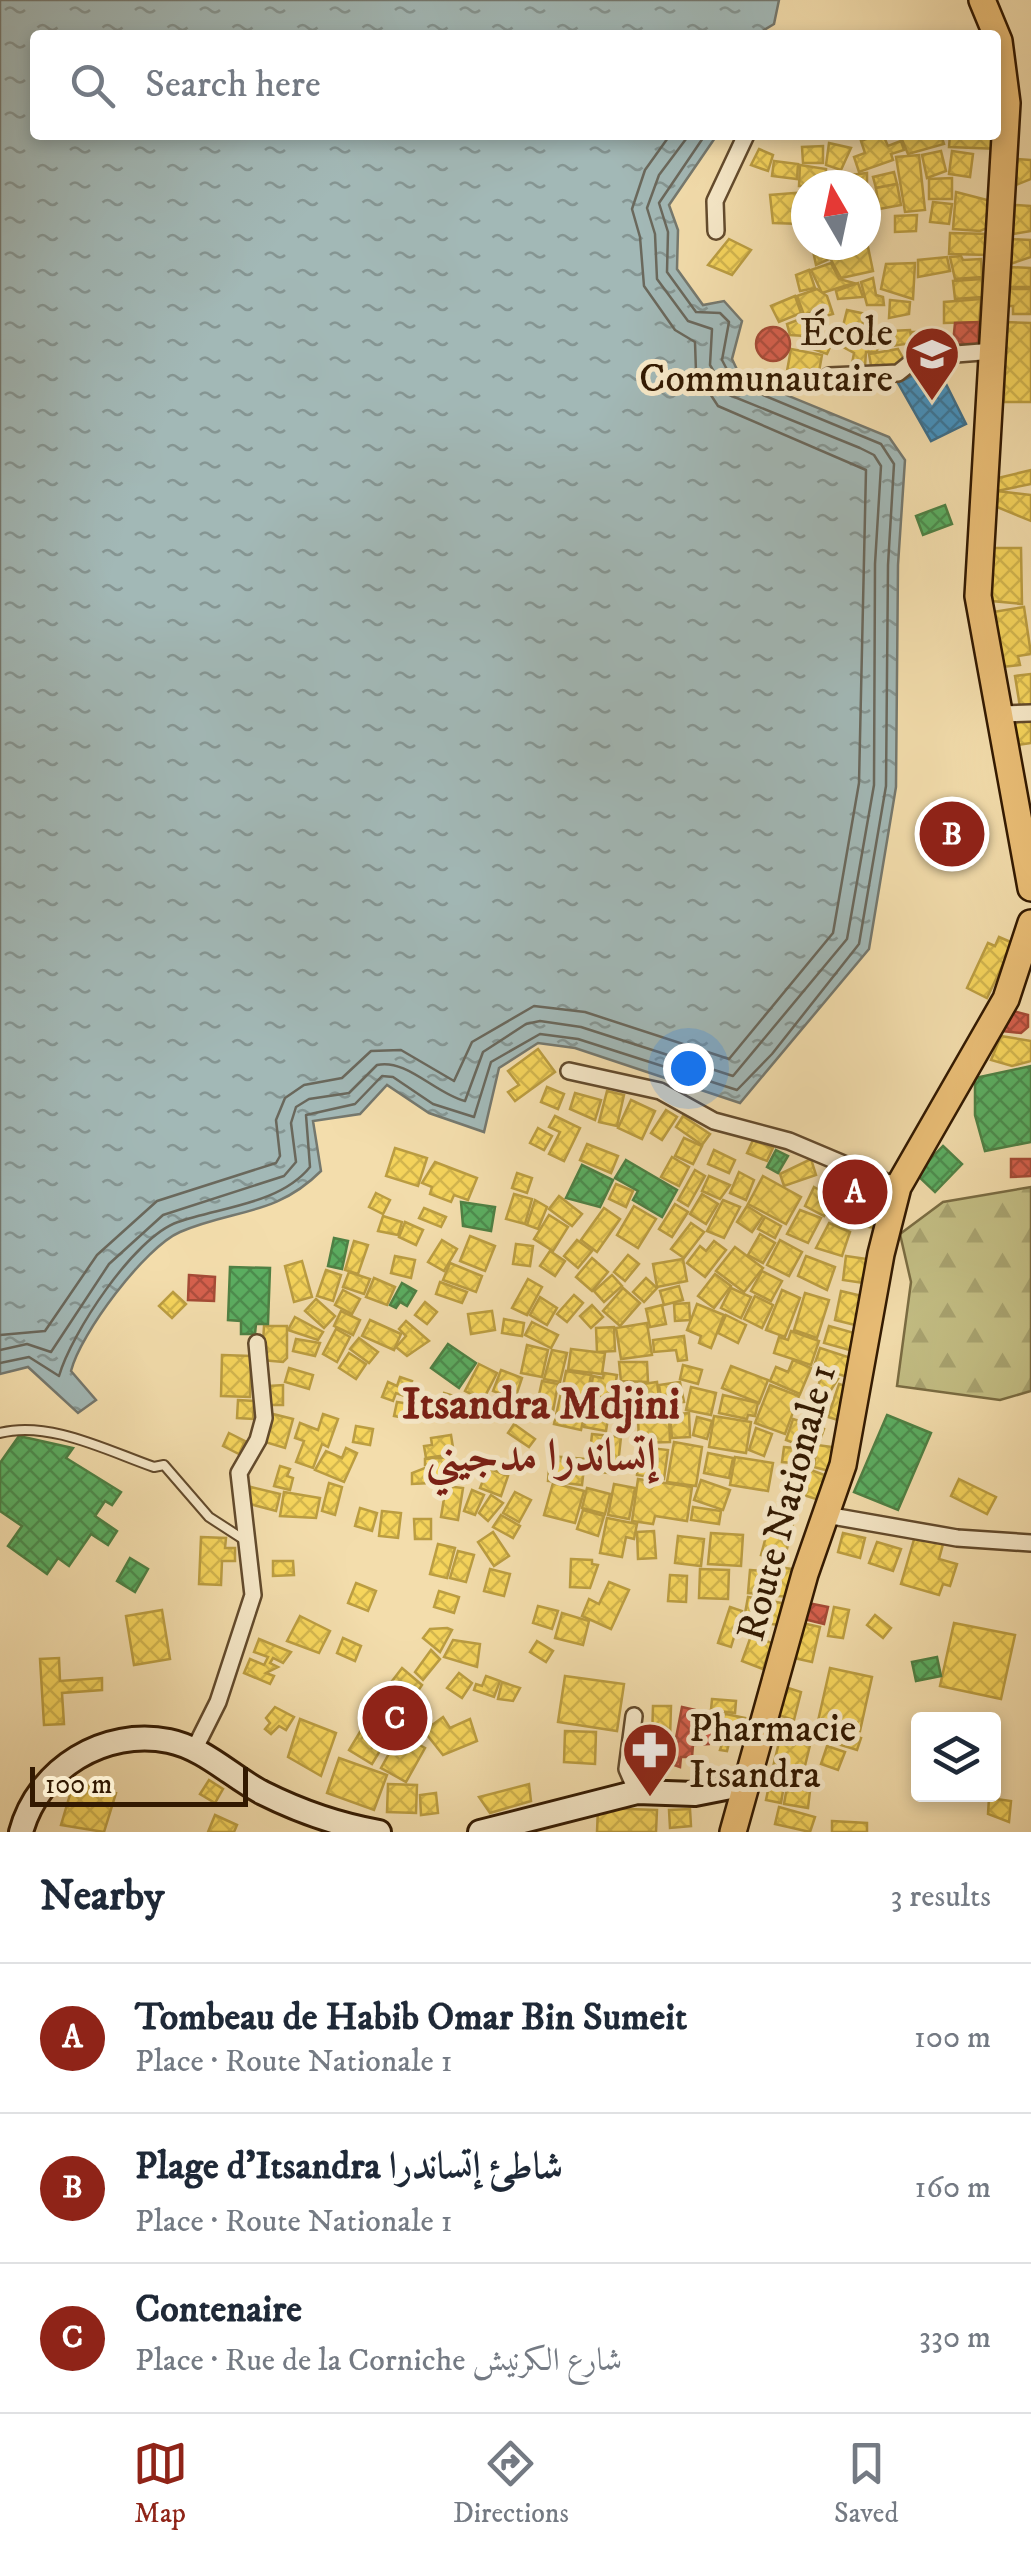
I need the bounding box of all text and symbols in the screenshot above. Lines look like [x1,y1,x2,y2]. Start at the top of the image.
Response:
search box [30,30,1001,140]
icon: search [65,58,120,113]
text: Search here [145,61,321,109]
north arrow [791,170,881,260]
place label: École Communautaire [639,308,893,405]
school or university icon: École Communautaire [902,324,962,403]
pin: B [920,796,984,872]
your location [663,1043,714,1094]
pin: A [822,1154,888,1230]
street label: Route Nationale 1 [727,1359,849,1646]
district label: Itsandra Mdjini إتساندرا مدجيني [402,1377,680,1497]
pin: C [362,1680,428,1756]
place label: Pharmacie Itsandra [689,1705,856,1801]
map controls [911,1712,1001,1802]
button: layers [911,1712,1001,1802]
pharmacy icon: Pharmacie Itsandra [620,1720,680,1799]
scale bar [30,1762,248,1806]
text: 100 m [45,1767,112,1802]
text: Nearby [40,1871,164,1923]
text: 3 results [890,1877,991,1917]
text: Tombeau de Habib Omar Bin Sumeit [135,1994,687,2042]
text: A [62,2018,83,2058]
text: 100 m [914,2018,991,2058]
text: Place · Route Nationale 1 [135,2042,452,2082]
text: Plage d'Itsandra شاطئ إتساندرا [135,2143,563,2191]
text: B [62,2168,83,2208]
text: 160 m [915,2168,991,2208]
text: Place · Route Nationale 1 [135,2202,452,2242]
text: Contenaire [135,2286,302,2334]
text: C [62,2318,83,2358]
text: 330 m [919,2318,991,2358]
text: Place · Rue de la Corniche شارع الكرنيش [135,2341,622,2381]
tab: Map [133,2436,188,2531]
tab: Directions [453,2436,569,2531]
tab: Saved [834,2436,898,2531]

